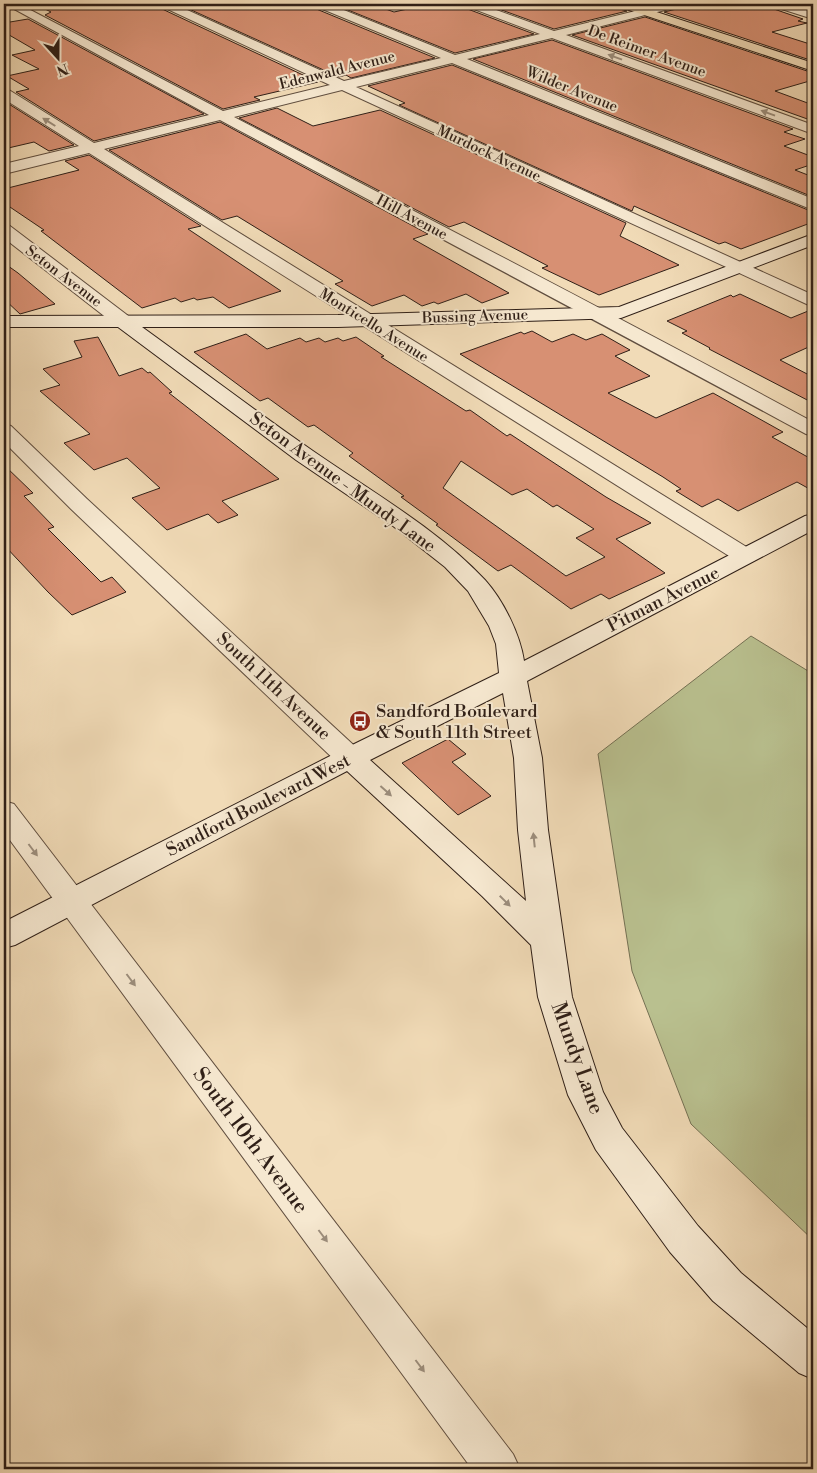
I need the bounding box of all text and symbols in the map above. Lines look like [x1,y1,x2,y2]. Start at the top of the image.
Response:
street label: De Reimer Avenue [585,21,709,82]
north arrow [32,32,82,82]
street label: Edenwald Avenue [277,47,397,94]
one-way arrow [607,53,622,61]
text: N [54,59,71,80]
street label: Wilder Avenue [522,62,621,117]
one-way arrow [760,109,775,116]
one-way arrow [43,117,56,126]
street label: Murdock Avenue [434,121,544,186]
street label: Hill Avenue [373,191,451,244]
street label: Seton Avenue [22,241,106,311]
street label: Monticello Avenue [315,284,432,367]
street label: Bussing Avenue [421,305,529,328]
street label: Seton Avenue - Mundy Lane [245,407,440,558]
street label: Pitman Avenue [603,561,723,638]
street label: South 11th Avenue [212,627,336,745]
place label: Sandford Boulevard & South 11th Street [376,700,538,744]
bus stop icon: Sandford Boulevard & South 11th Street [348,709,372,733]
street label: Sandford Boulevard West [162,749,355,862]
one-way arrow [379,785,391,797]
one-way arrow [530,832,538,848]
one-way arrow [28,843,39,856]
one-way arrow [499,895,511,907]
one-way arrow [126,973,136,987]
street label: Mundy Lane [545,999,609,1118]
street label: South 10th Avenue [187,1062,314,1219]
one-way arrow [318,1229,328,1243]
one-way arrow [415,1359,426,1372]

